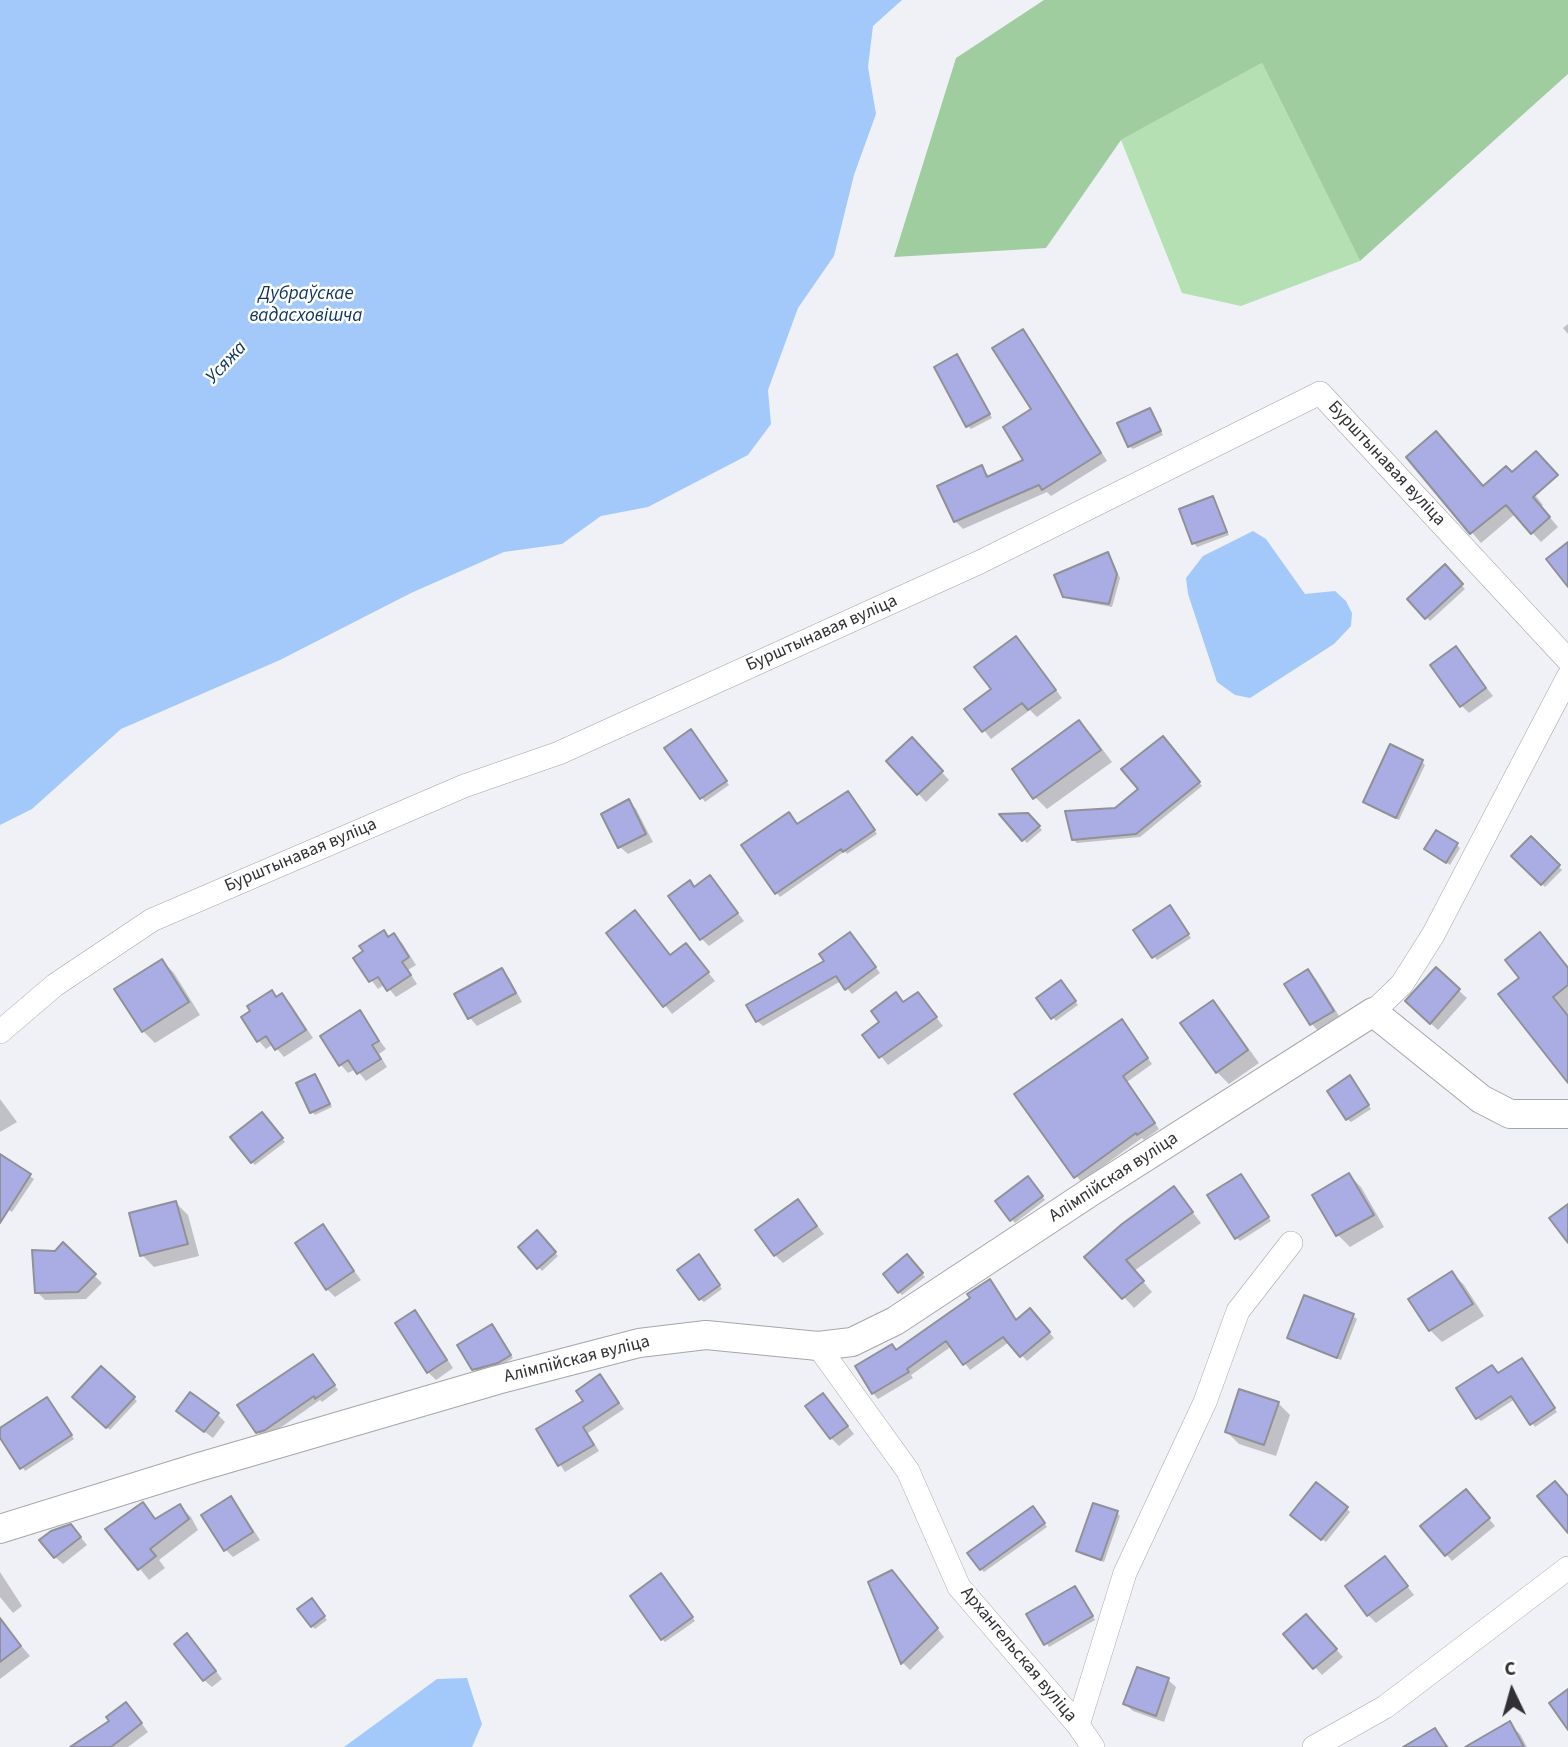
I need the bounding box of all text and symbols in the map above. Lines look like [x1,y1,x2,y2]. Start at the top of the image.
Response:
water label: Дубраўскае вадасховішча [249,284,363,328]
water label: Усяжа [202,337,252,389]
street label: Бурштынавая вуліца [1322,397,1450,531]
street label: Бурштынавая вуліца [743,591,901,677]
street label: Бурштынавая вуліца [222,814,380,898]
street label: Алімпійская вуліца [1045,1128,1183,1228]
street label: Алімпійская вуліца [502,1331,652,1389]
street label: Архангельская вуліца [955,1583,1081,1727]
north arrow [1477,1656,1547,1726]
text: С [1503,1656,1517,1684]

